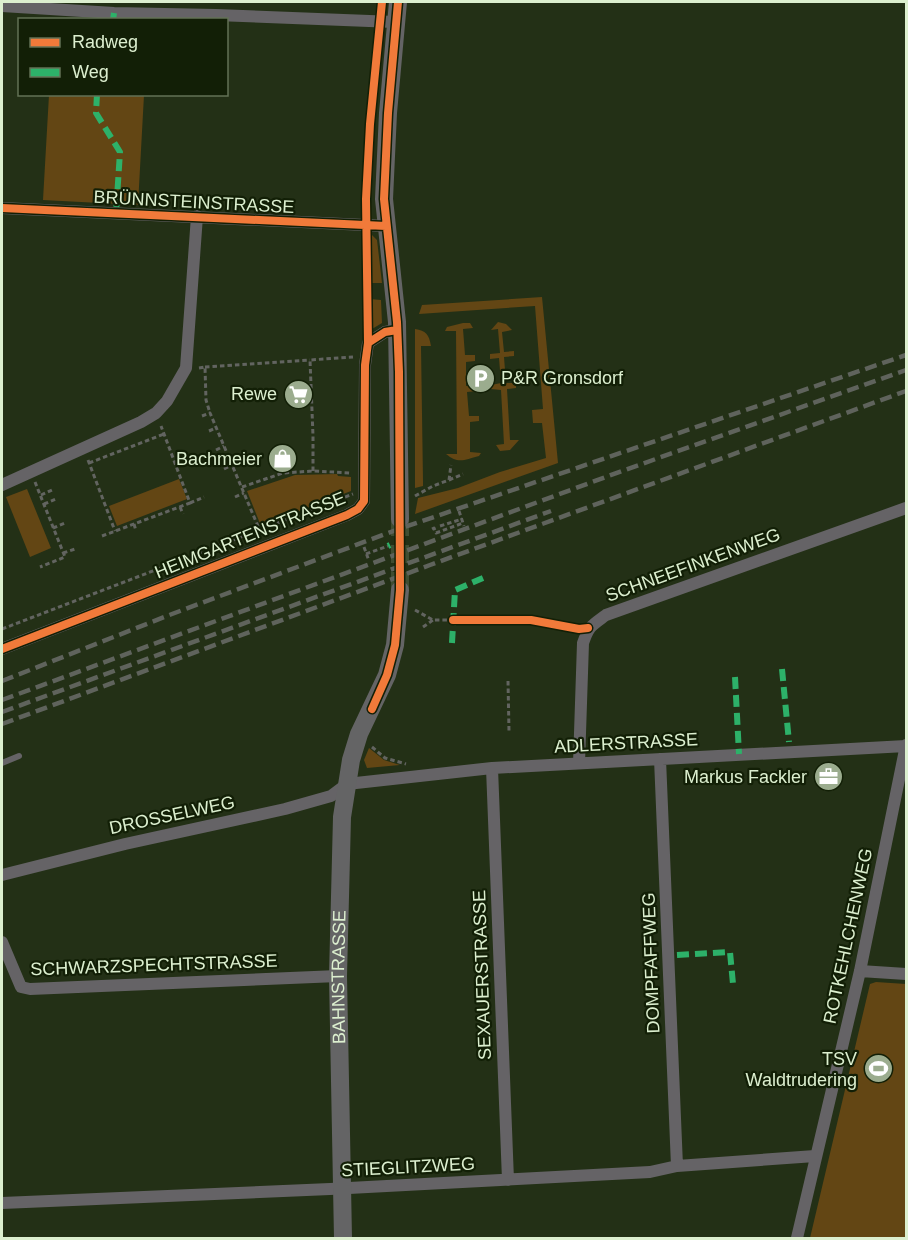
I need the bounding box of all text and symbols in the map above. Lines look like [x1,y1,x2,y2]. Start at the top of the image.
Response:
legend [18,18,228,96]
text: Radweg [72,32,138,52]
text: Weg [72,62,109,82]
street label: BRÜNNSTEINSTRASSE [93,187,295,217]
parking icon: P&R Gronsdorf [464,362,496,394]
place label: P&R Gronsdorf [501,368,624,388]
supermarket icon: Rewe [282,378,314,410]
place label: Rewe [231,384,277,404]
shop icon: Bachmeier [267,443,299,475]
place label: Bachmeier [176,449,262,469]
street label: HEIMGARTENSTRASSE [152,488,348,582]
street label: SCHNEEFINKENWEG [603,524,783,606]
street label: ADLERSTRASSE [554,729,698,757]
office icon: Markus Fackler [812,761,844,793]
place label: Markus Fackler [684,767,807,787]
street label: DROSSELWEG [107,792,237,838]
street label: ROTKEHLCHENWEG [820,846,876,1026]
street label: SEXAUERSTRASSE [469,890,495,1060]
street label: DOMPFAFFWEG [639,892,663,1034]
street label: BAHNSTRASSE [328,910,350,1044]
street label: SCHWARZSPECHTSTRASSE [30,951,278,979]
place label: TSV Waldtrudering [746,1049,857,1090]
sports icon: TSV Waldtrudering [862,1053,894,1085]
street label: STIEGLITZWEG [341,1154,475,1180]

